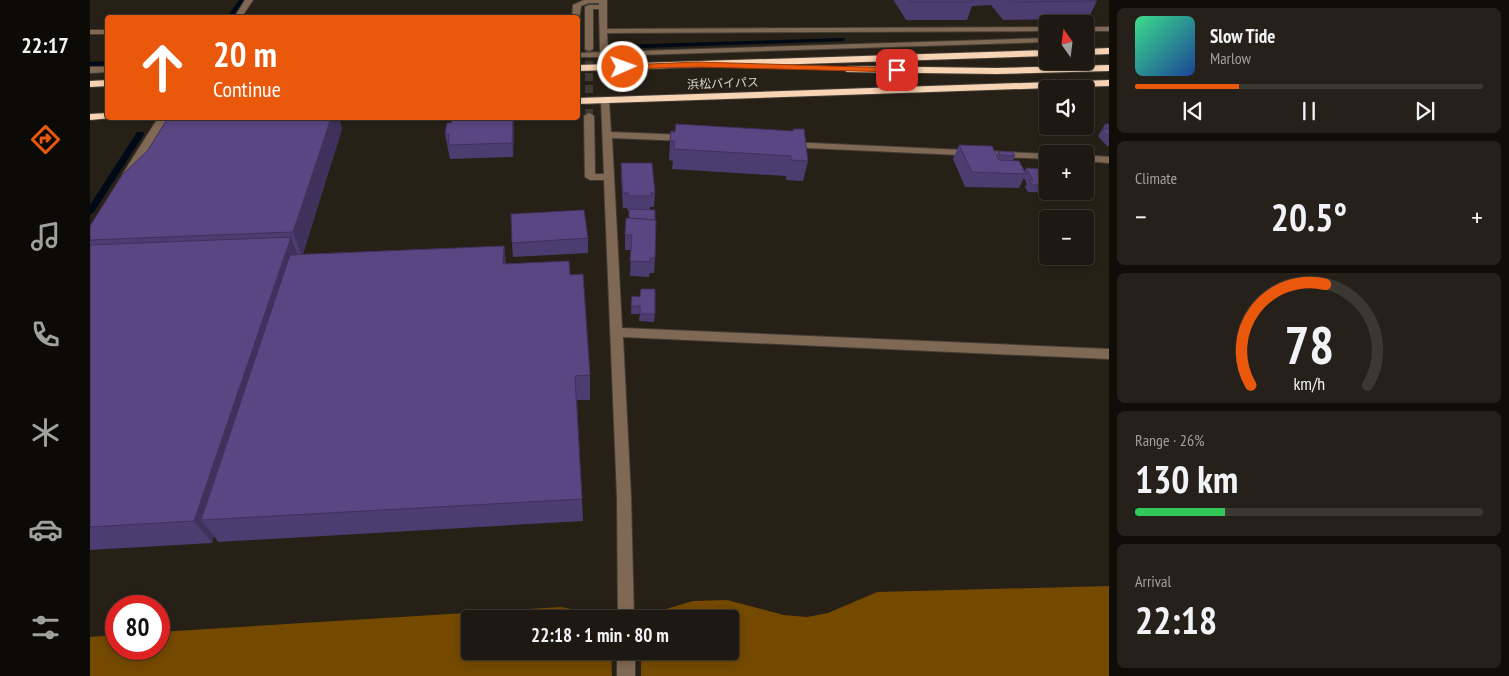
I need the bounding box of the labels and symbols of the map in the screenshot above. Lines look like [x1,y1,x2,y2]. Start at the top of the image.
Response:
north arrow [1039,15,1094,70]
position arrow [596,40,648,92]
pin [876,49,918,91]
street label: 浜松バイパス [687,74,759,92]
speed limit sign: 80 [105,595,170,660]

